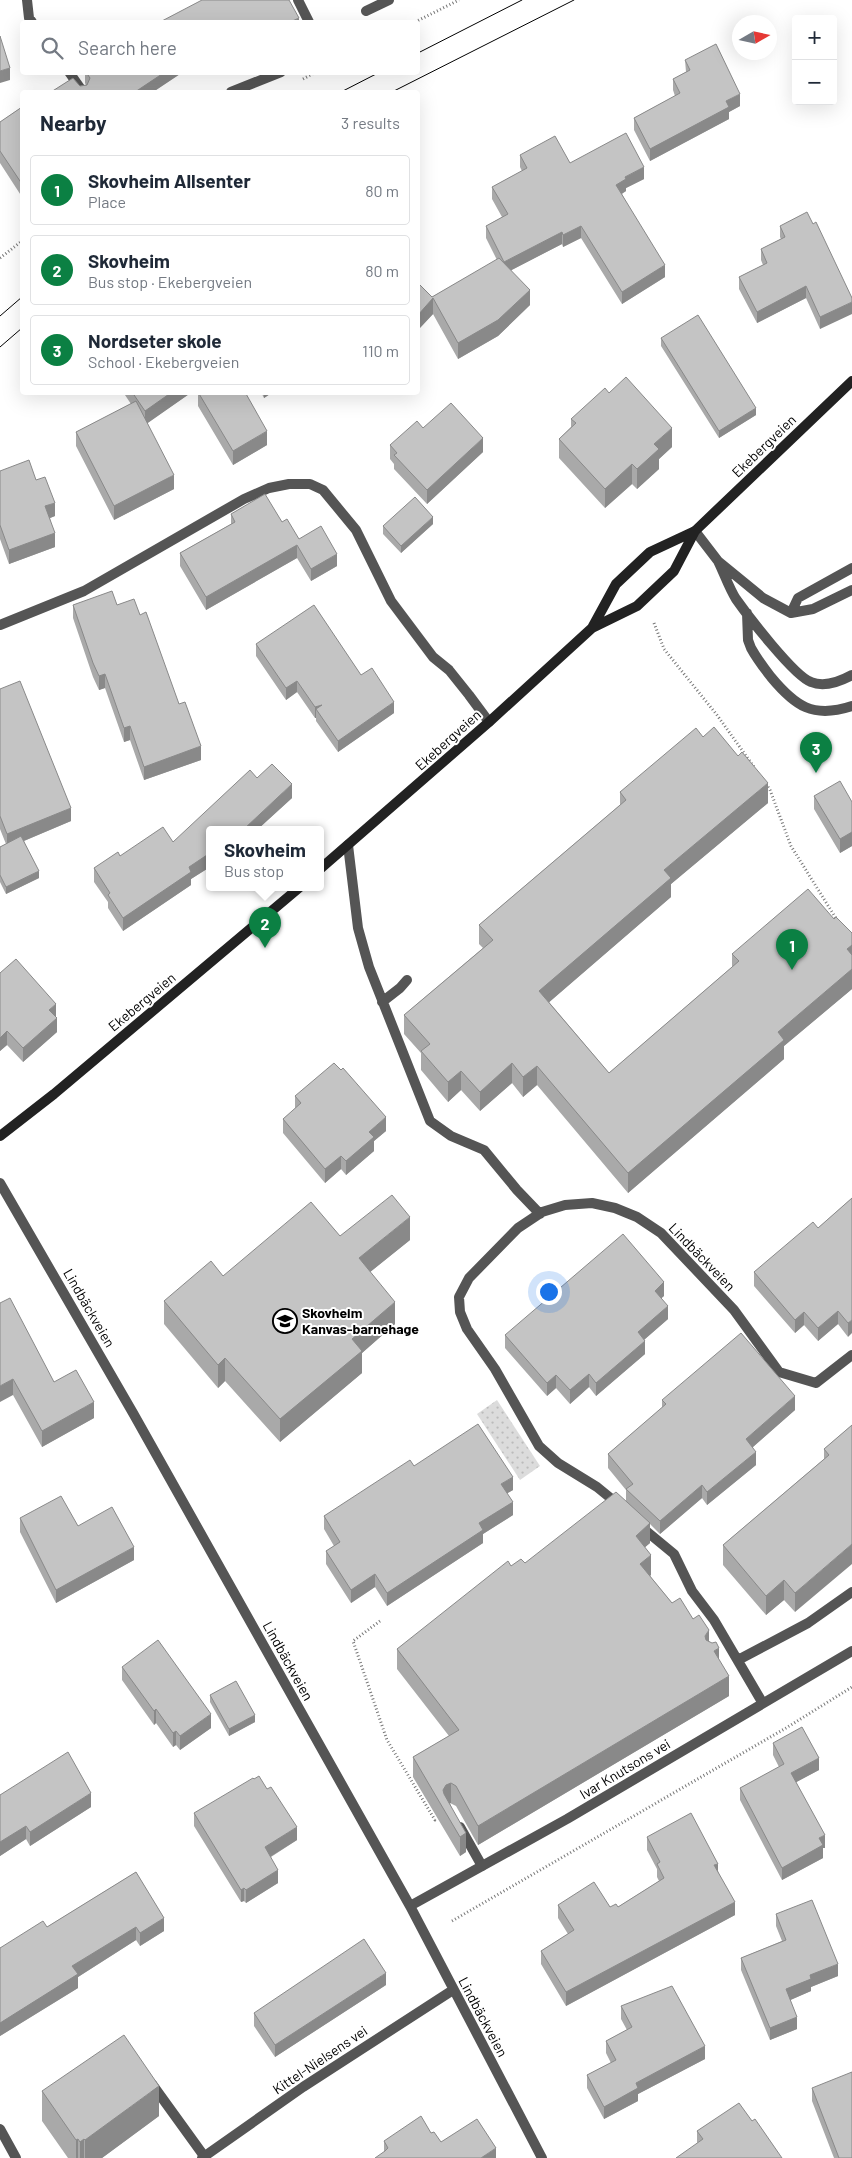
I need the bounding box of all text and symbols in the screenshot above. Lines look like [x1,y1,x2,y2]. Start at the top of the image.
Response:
north arrow [732,15,777,60]
map controls [792,15,837,105]
button: + [792,15,837,60]
search box [20,20,420,75]
icon: search [38,34,66,62]
text: Search here [78,36,177,59]
button: − [792,60,837,105]
text: Nearby [40,110,106,135]
text: 3 results [341,113,400,132]
text: Skovheim Allsenter [88,169,251,192]
text: 1 [54,181,60,200]
text: 80 m [365,181,399,200]
text: Place [88,192,126,211]
text: Skovheim [88,249,170,272]
text: 2 [53,261,61,280]
text: 80 m [365,261,399,280]
text: Bus stop · Ekebergveien [88,272,252,291]
text: Nordseter skole [88,329,222,352]
text: 3 [53,341,61,360]
text: 110 m [362,341,399,360]
text: School · Ekebergveien [88,352,239,371]
street label: Ekebergveien [728,411,799,480]
street label: Ekebergveien [411,706,484,774]
pin: 3 [800,732,832,773]
popup [206,826,324,891]
text: Skovheim [224,838,306,861]
text: Bus stop [224,861,284,880]
pin: 2 [249,907,281,948]
pin: 1 [776,929,808,970]
street label: Ekebergveien [105,969,179,1035]
street label: Lindbäckveien [666,1219,739,1294]
street label: Lindbäckveien [60,1265,119,1350]
your location [536,1279,562,1305]
place label: Skovheim Kanvas-barnehage [302,1304,419,1337]
school or university icon: Skovheim Kanvas-barnehage [272,1308,298,1334]
street label: Lindbäckveien [260,1618,317,1703]
street label: Ivar Knutsons vei [576,1735,673,1802]
street label: Lindbäckveien [455,1974,512,2060]
street label: Kittel-Nielsens vei [269,2022,370,2098]

